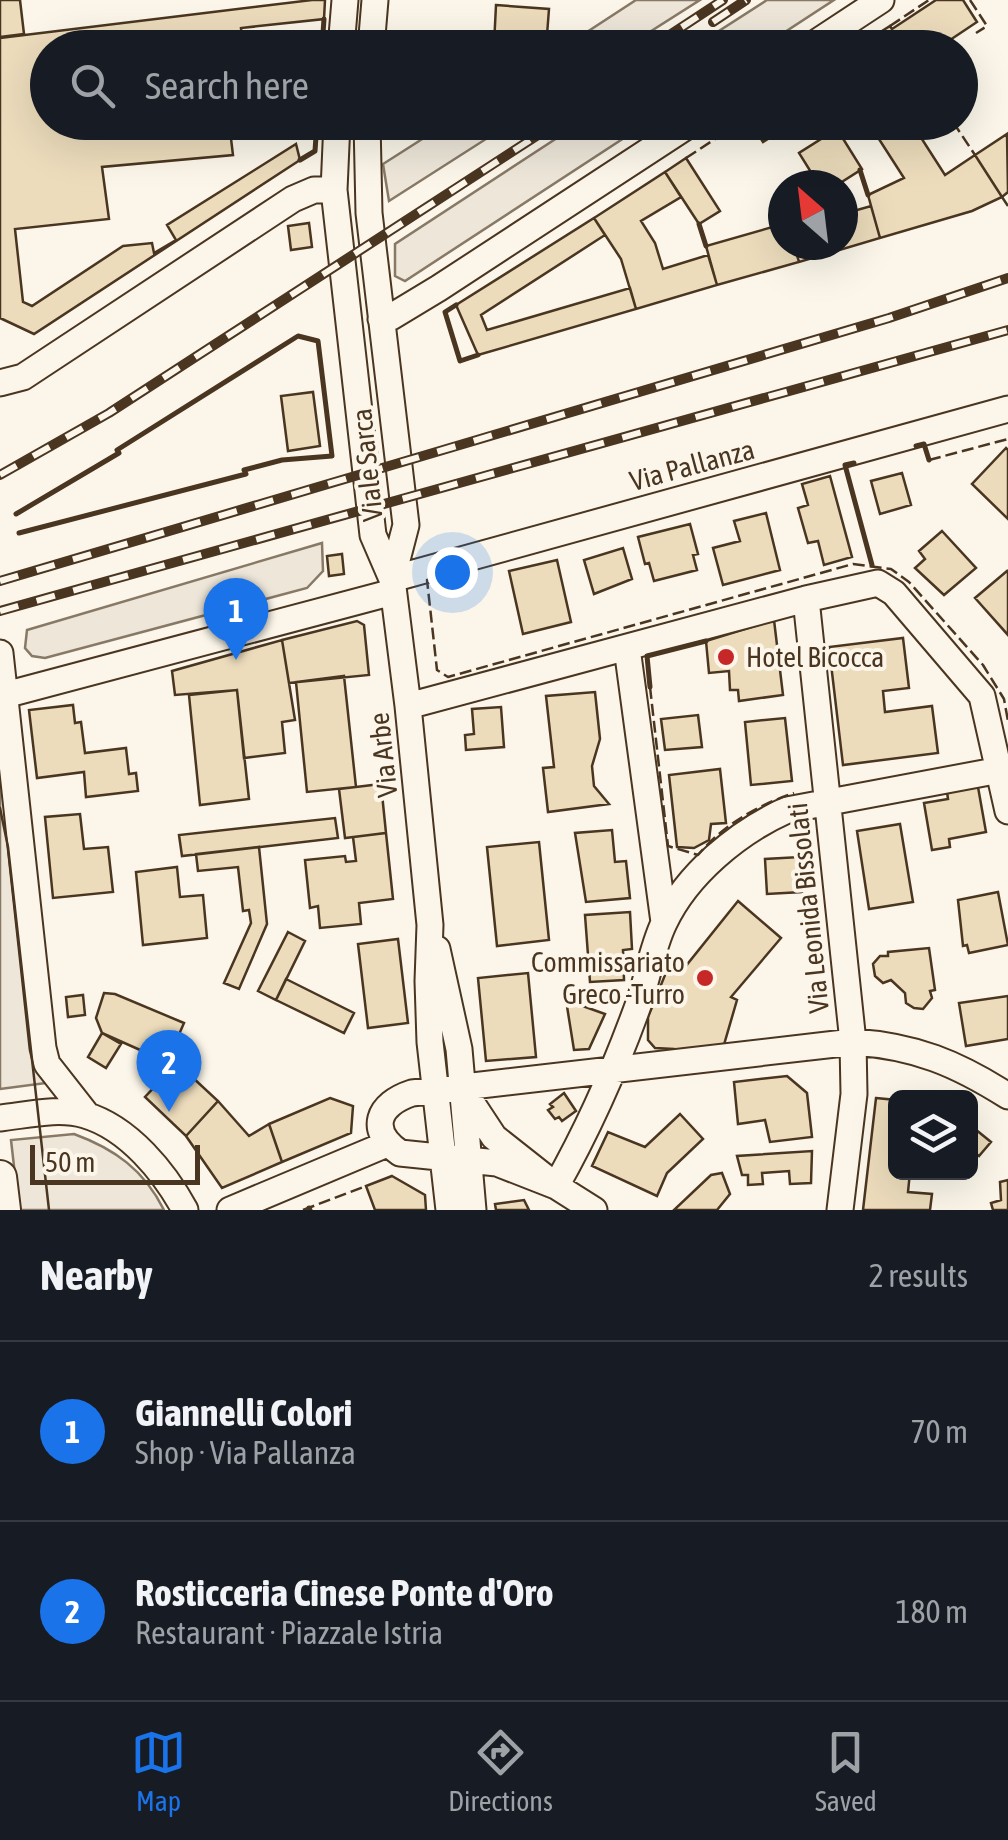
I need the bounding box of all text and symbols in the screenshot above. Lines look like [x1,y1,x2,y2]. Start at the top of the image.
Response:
search box [30,30,978,140]
icon: search [65,58,120,113]
text: Search here [145,64,309,107]
north arrow [768,170,858,260]
street label: Viale Sarca [345,407,389,523]
street label: Via Pallanza [626,433,758,497]
your location [427,547,478,598]
pin: 1 [204,578,268,660]
place label: Hotel Bicocca [746,641,884,673]
marker: Hotel Bicocca [715,646,737,668]
street label: Via Arbe [363,711,403,799]
street label: Via Leonida Bissolati [781,801,835,1015]
place label: Commissariato Greco -Turro [531,946,685,1010]
marker: Commissariato Greco -Turro [694,967,716,989]
pin: 2 [136,1030,202,1112]
map controls [888,1090,978,1180]
button: layers [888,1090,978,1180]
scale bar [30,1140,200,1184]
text: 50 m [45,1146,95,1178]
text: Nearby [40,1251,153,1299]
text: 2 results [869,1257,968,1294]
text: Giannelli Colori [135,1391,352,1434]
text: 1 [65,1413,80,1450]
text: 70 m [910,1413,968,1450]
text: Shop · Via Pallanza [135,1434,356,1471]
text: Rosticceria Cinese Ponte d'Oro [135,1571,554,1614]
text: 2 [65,1593,80,1630]
text: 180 m [895,1593,968,1630]
text: Restaurant · Piazzale Istria [135,1614,443,1651]
tab: Map [131,1725,186,1817]
tab: Directions [448,1725,553,1817]
tab: Saved [815,1725,877,1817]

